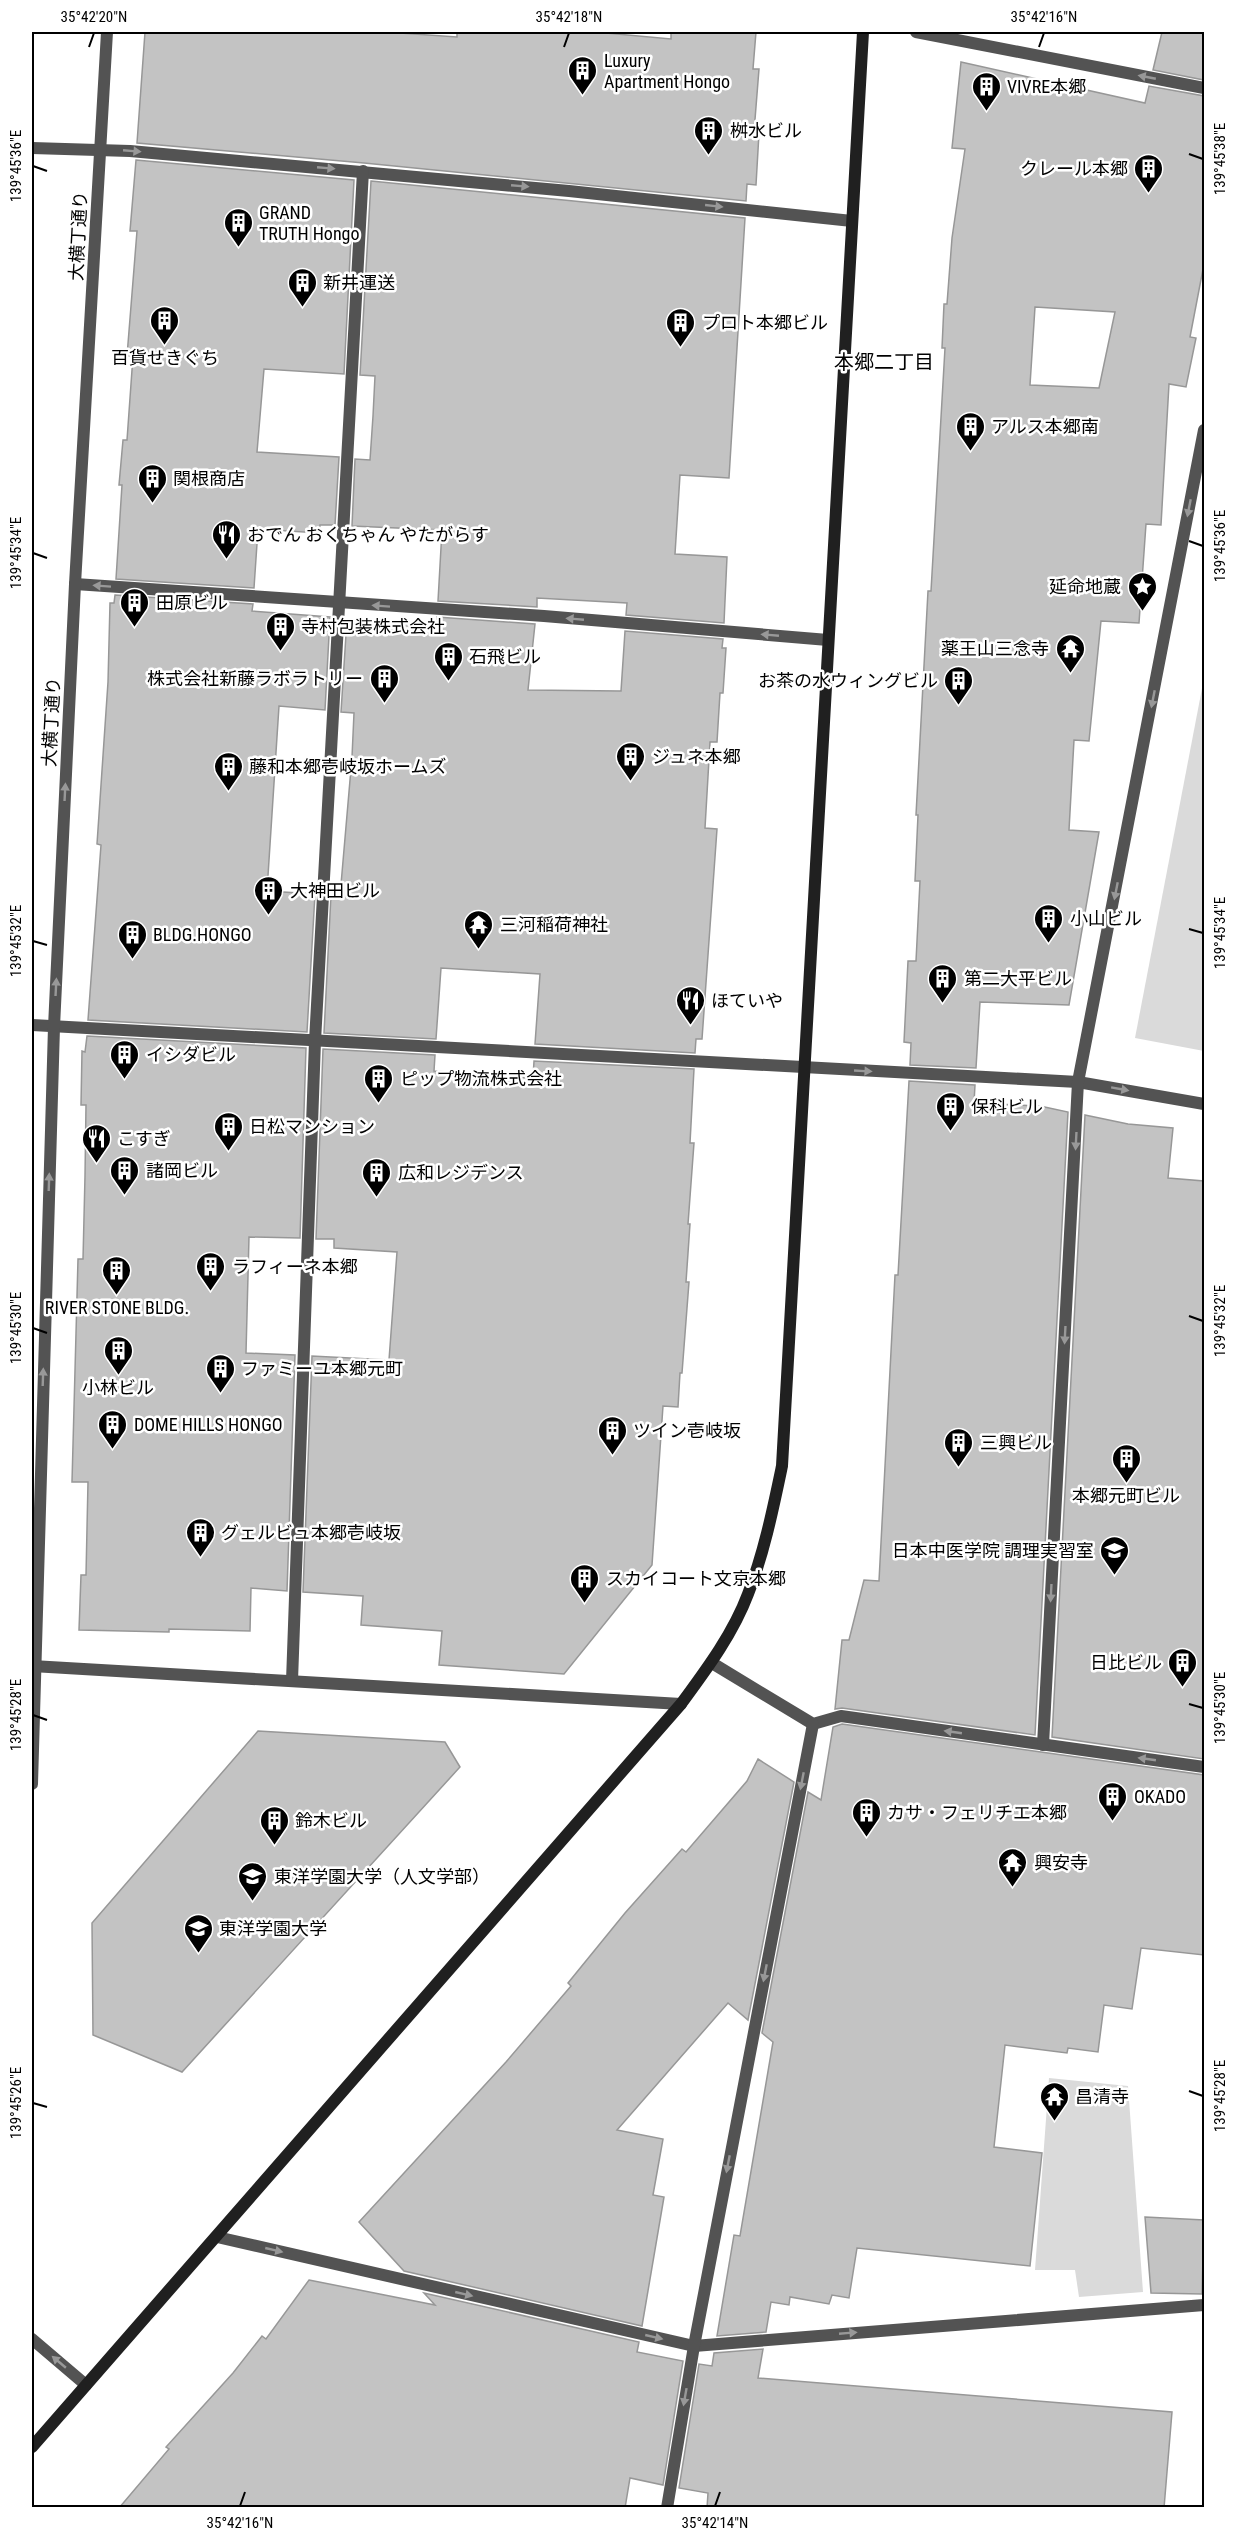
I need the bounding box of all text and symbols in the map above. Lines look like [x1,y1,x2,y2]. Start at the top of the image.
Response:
text: 35°42'20"N [61,8,127,26]
text: 35°42'18"N [536,8,602,26]
text: 35°42'16"N [1011,8,1077,26]
place label: Luxury Apartment Hongo [604,50,730,92]
building icon: Luxury Apartment Hongo [567,54,599,96]
building icon: VIVRE本郷 [970,70,1002,112]
one-way arrow [1137,72,1156,81]
place label: VIVRE本郷 [1007,76,1086,97]
building icon: 桝水ビル [693,114,725,156]
place label: 桝水ビル [730,120,802,141]
text: 139°45'38"E [1211,123,1229,195]
text: 139°45'36"E [7,130,25,202]
one-way arrow [122,146,141,156]
building icon: クレール本郷 [1133,152,1165,194]
place label: クレール本郷 [1020,158,1128,179]
one-way arrow [317,163,336,173]
one-way arrow [511,181,530,191]
street label: 大横丁通り [65,191,91,281]
one-way arrow [705,201,724,211]
place label: GRAND TRUTH Hongo [259,202,360,244]
building icon: GRAND TRUTH Hongo [222,206,254,248]
building icon: 新井運送 [286,266,318,308]
place label: 新井運送 [323,272,395,293]
building icon: 百貨せきぐち [149,304,181,346]
building icon: プロト本郷ビル [665,306,697,348]
place label: プロト本郷ビル [702,312,828,333]
place label: 百貨せきぐち [111,347,219,368]
district label: 本郷二丁目 [834,350,934,374]
building icon: アルス本郷南 [954,410,986,452]
place label: アルス本郷南 [991,416,1099,437]
building icon: 関根商店 [136,462,168,504]
place label: 関根商店 [173,468,245,489]
one-way arrow [1184,498,1193,517]
text: 139°45'36"E [1211,510,1229,582]
text: 139°45'34"E [7,517,25,589]
restaurant icon: おでん おくちゃん やたがらす [210,518,242,560]
place label: おでん おくちゃん やたがらす [247,524,489,545]
place icon: 延命地蔵 [1126,570,1158,612]
place label: 延命地蔵 [1049,576,1121,597]
one-way arrow [93,581,112,591]
building icon: 田原ビル [119,586,151,628]
place label: 田原ビル [156,592,228,613]
one-way arrow [371,601,390,610]
building icon: 寺村包装株式会社 [264,610,296,652]
one-way arrow [566,614,585,624]
place label: 寺村包装株式会社 [301,616,445,637]
one-way arrow [760,631,779,640]
temple icon: 薬王山三念寺 [1054,632,1086,674]
place label: 薬王山三念寺 [941,638,1049,659]
building icon: 石飛ビル [432,640,464,682]
place label: 石飛ビル [469,646,541,667]
building icon: 株式会社新藤ラボラトリー [368,662,400,704]
building icon: お茶の水ウィングビル [943,664,975,706]
place label: 株式会社新藤ラボラトリー [147,668,363,689]
place label: お茶の水ウィングビル [758,670,938,691]
street label: 大横丁通り [38,677,64,767]
one-way arrow [1148,690,1157,709]
building icon: ジュネ本郷 [615,740,647,782]
place label: ジュネ本郷 [652,746,741,767]
building icon: 藤和本郷壱岐坂ホームズ [212,750,244,792]
place label: 藤和本郷壱岐坂ホームズ [249,756,446,777]
one-way arrow [61,783,70,802]
building icon: 大神田ビル [253,874,285,916]
place label: 大神田ビル [290,880,380,901]
one-way arrow [1111,881,1120,900]
text: 139°45'34"E [1211,897,1229,969]
building icon: 小山ビル [1033,902,1065,944]
text: 139°45'32"E [7,905,25,977]
temple icon: 三河稲荷神社 [463,908,495,950]
place label: 小山ビル [1070,908,1142,929]
place label: 三河稲荷神社 [500,914,608,935]
building icon: BLDG.HONGO [116,918,148,960]
place label: BLDG.HONGO [153,924,252,945]
building icon: 第二大平ビル [927,962,959,1004]
place label: 第二大平ビル [964,968,1072,989]
one-way arrow [51,977,60,996]
restaurant icon: ほていや [674,984,706,1026]
place label: ほていや [711,990,783,1011]
building icon: イシダビル [109,1038,141,1080]
place label: イシダビル [146,1044,236,1065]
building icon: ピップ物流株式会社 [363,1062,395,1104]
one-way arrow [853,1067,872,1076]
place label: ピップ物流株式会社 [400,1068,562,1089]
one-way arrow [1110,1085,1129,1094]
building icon: 保科ビル [934,1090,966,1132]
place label: 保科ビル [971,1096,1043,1117]
building icon: 日松マンション [212,1110,244,1152]
place label: 日松マンション [249,1116,375,1137]
restaurant icon: こすぎ [80,1122,112,1164]
place label: こすぎ [117,1128,171,1149]
one-way arrow [1071,1131,1080,1150]
building icon: 諸岡ビル [109,1154,141,1196]
building icon: 広和レジデンス [361,1156,393,1198]
place label: 諸岡ビル [146,1160,218,1181]
place label: 広和レジデンス [398,1162,524,1183]
one-way arrow [44,1172,53,1191]
building icon: ラフィーネ本郷 [195,1250,227,1292]
building icon: RIVER STONE BLDG. [101,1254,133,1296]
place label: ラフィーネ本郷 [232,1256,358,1277]
text: 139°45'32"E [1211,1285,1229,1357]
text: 139°45'30"E [7,1292,25,1364]
place label: RIVER STONE BLDG. [45,1297,189,1318]
one-way arrow [1060,1326,1070,1345]
building icon: 小林ビル [102,1334,134,1376]
building icon: ファミーユ本郷元町 [204,1352,236,1394]
place label: ファミーユ本郷元町 [241,1358,403,1379]
one-way arrow [38,1367,47,1386]
place label: 小林ビル [82,1377,154,1398]
building icon: DOME HILLS HONGO [97,1408,129,1450]
place label: DOME HILLS HONGO [134,1414,283,1435]
building icon: ツイン壱岐坂 [596,1414,628,1456]
place label: ツイン壱岐坂 [633,1420,741,1441]
building icon: 三興ビル [943,1426,975,1468]
place label: 三興ビル [980,1432,1052,1453]
building icon: 本郷元町ビル [1110,1442,1142,1484]
place label: 本郷元町ビル [1072,1485,1180,1506]
building icon: グェルビュ本郷壱岐坂 [184,1516,216,1558]
place label: グェルビュ本郷壱岐坂 [221,1522,401,1543]
school or university icon: 日本中医学院 調理実習室 [1099,1534,1131,1576]
place label: 日本中医学院 調理実習室 [892,1540,1094,1561]
building icon: スカイコート文京本郷 [569,1562,601,1604]
place label: スカイコート文京本郷 [606,1568,786,1589]
one-way arrow [1047,1584,1056,1603]
building icon: 日比ビル [1167,1646,1199,1688]
place label: 日比ビル [1090,1652,1162,1673]
text: 139°45'30"E [1211,1672,1229,1744]
text: 139°45'28"E [7,1679,25,1751]
one-way arrow [944,1728,963,1737]
one-way arrow [1137,1755,1156,1764]
one-way arrow [797,1772,806,1791]
building icon: OKADO [1097,1780,1129,1822]
place label: OKADO [1134,1786,1186,1807]
building icon: カサ・フェリチエ本郷 [850,1796,882,1838]
place label: カサ・フェリチエ本郷 [887,1802,1067,1823]
building icon: 鈴木ビル [258,1804,290,1846]
place label: 鈴木ビル [295,1810,367,1831]
temple icon: 興安寺 [997,1846,1029,1888]
place label: 興安寺 [1034,1852,1088,1873]
school or university icon: 東洋学園大学（人文学部） [237,1860,269,1902]
place label: 東洋学園大学（人文学部） [274,1866,490,1887]
school or university icon: 東洋学園大学 [182,1912,214,1954]
place label: 東洋学園大学 [219,1918,327,1939]
one-way arrow [760,1964,769,1983]
text: 139°45'28"E [1211,2060,1229,2132]
text: 139°45'26"E [7,2067,25,2139]
temple icon: 昌清寺 [1038,2080,1070,2122]
place label: 昌清寺 [1075,2086,1129,2107]
one-way arrow [723,2155,732,2174]
one-way arrow [264,2246,283,2256]
one-way arrow [455,2289,473,2299]
one-way arrow [838,2329,857,2338]
one-way arrow [645,2332,663,2342]
one-way arrow [52,2356,67,2369]
one-way arrow [680,2388,689,2407]
text: 35°42'16"N [207,2514,273,2532]
text: 35°42'14"N [682,2514,748,2532]

